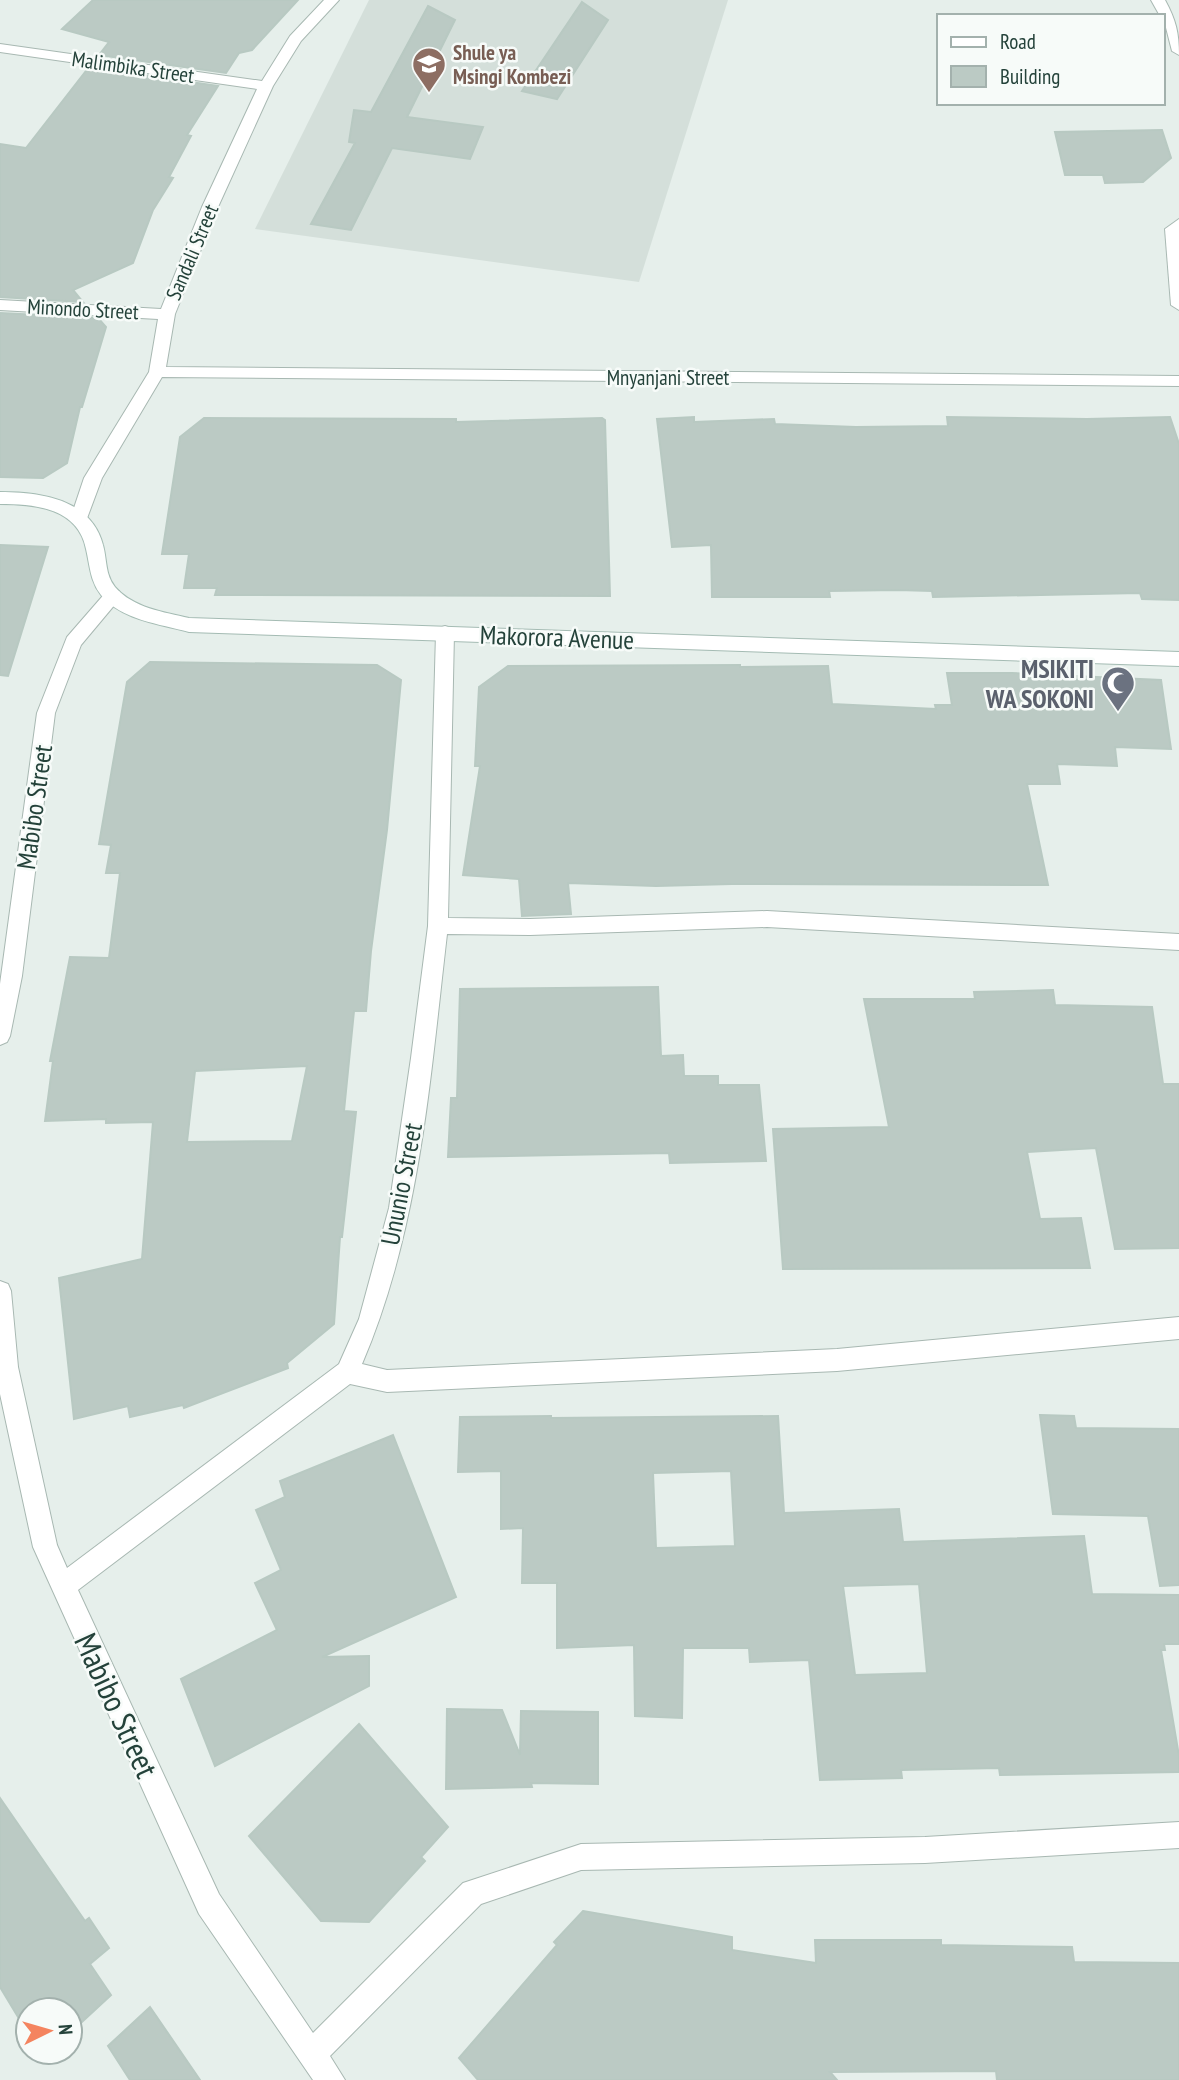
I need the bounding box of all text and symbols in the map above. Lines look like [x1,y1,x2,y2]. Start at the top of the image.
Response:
legend [937,14,1165,105]
text: Road [1000,28,1036,55]
place label: Shule ya Msingi Kombezi [453,39,571,90]
street label: Malimbika Street [70,45,196,89]
school or university icon: Shule ya Msingi Kombezi [410,45,448,94]
text: Building [1000,63,1060,90]
street label: Sandali Street [160,200,224,304]
street label: Minondo Street [27,293,140,325]
street label: Mnyanjani Street [607,364,730,391]
street label: Makorora Avenue [479,618,635,656]
place label: MSIKITI WA SOKONI [985,652,1094,715]
mosque icon: MSIKITI WA SOKONI [1099,664,1137,713]
street label: Mabibo Street [9,742,59,872]
street label: Ununio Street [373,1120,429,1248]
street label: Mabibo Street [65,1626,169,1784]
north arrow [14,1996,84,2066]
text: N [54,2023,78,2036]

